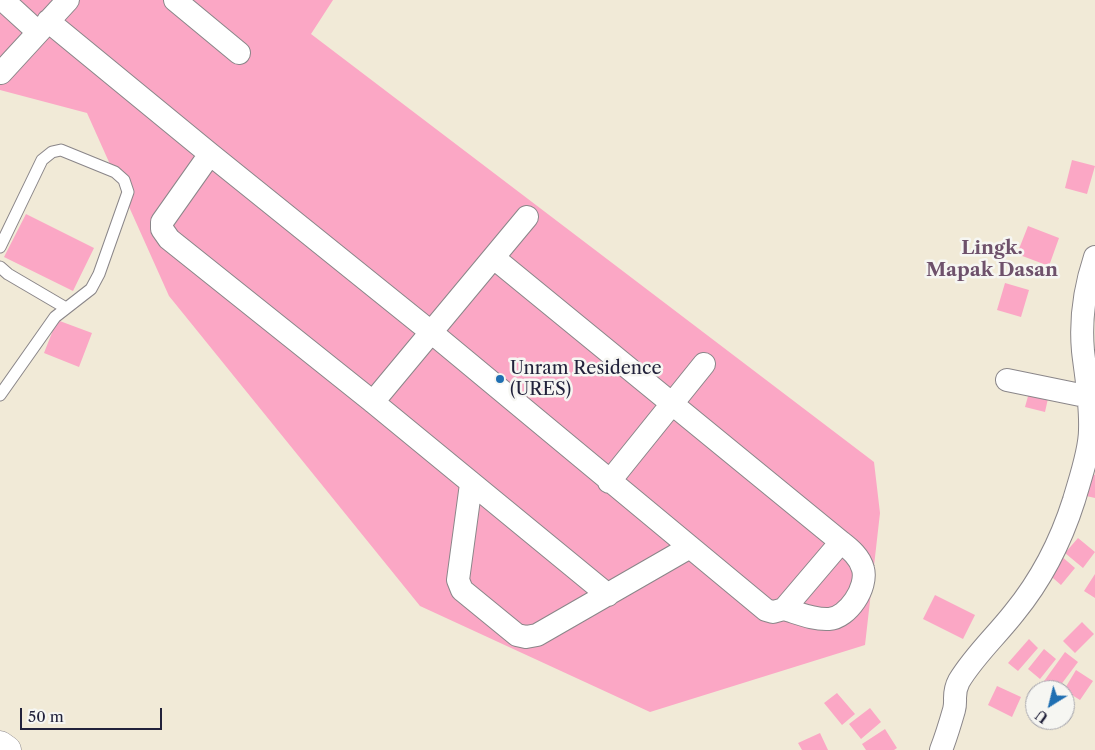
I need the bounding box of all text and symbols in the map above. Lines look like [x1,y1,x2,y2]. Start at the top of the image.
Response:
district label: Lingk. Mapak Dasan [926,238,1058,282]
place label: Unram Residence (URES) [510,358,662,400]
marker: Unram Residence (URES) [494,373,506,385]
north arrow [1025,680,1075,730]
scale bar [22,698,165,730]
text: U [1032,706,1052,727]
text: 50 m [28,707,64,726]

